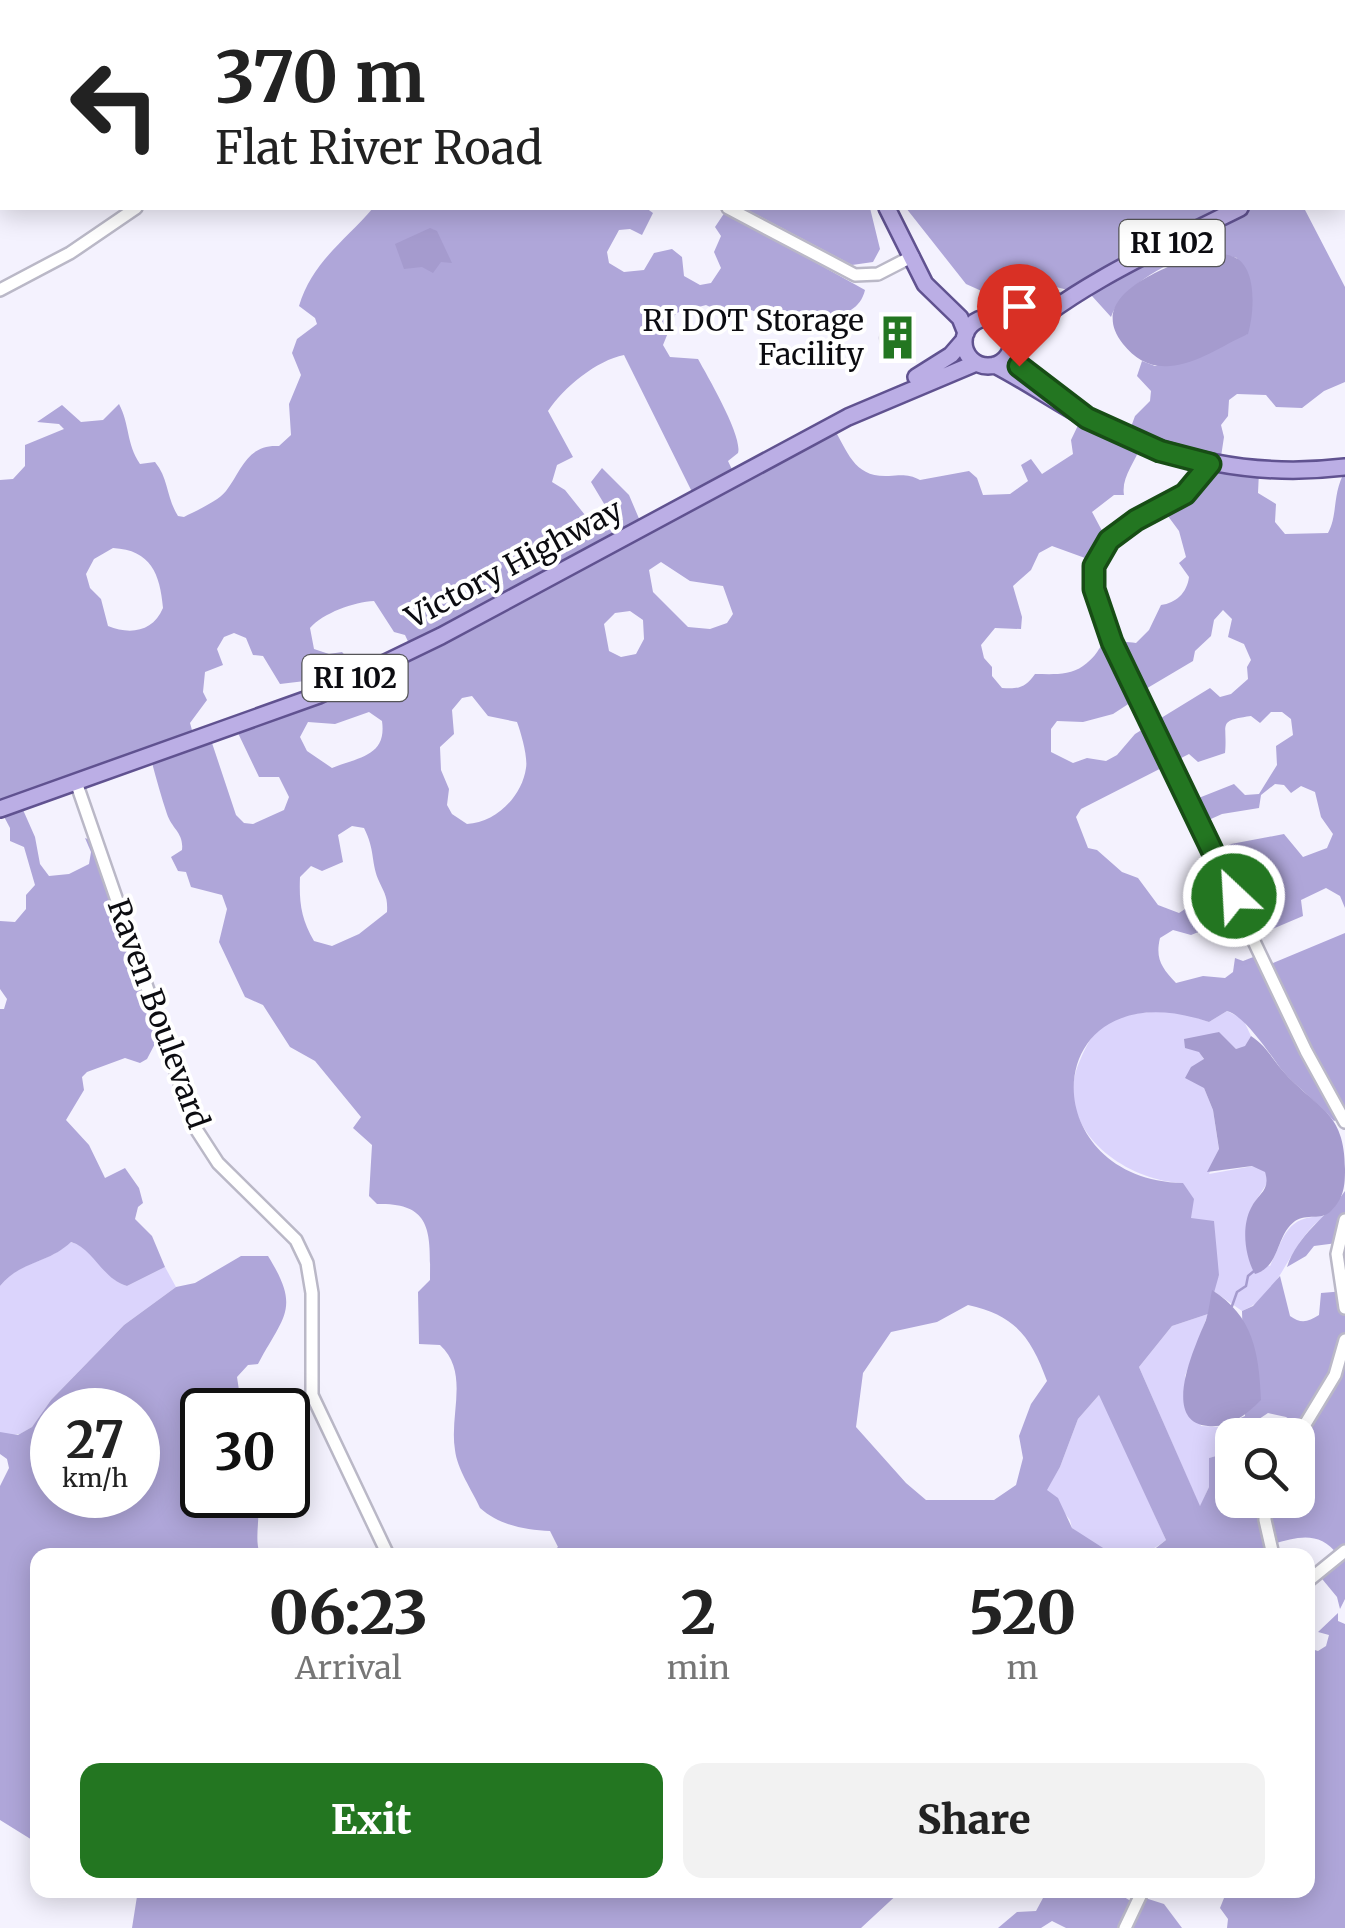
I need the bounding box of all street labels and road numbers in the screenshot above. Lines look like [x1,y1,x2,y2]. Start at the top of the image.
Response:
road number: RI 102 [1120,220,1224,266]
street label: Victory Highway [398,490,629,637]
road number: RI 102 [302,655,408,701]
street label: Raven Boulevard [100,893,218,1134]

